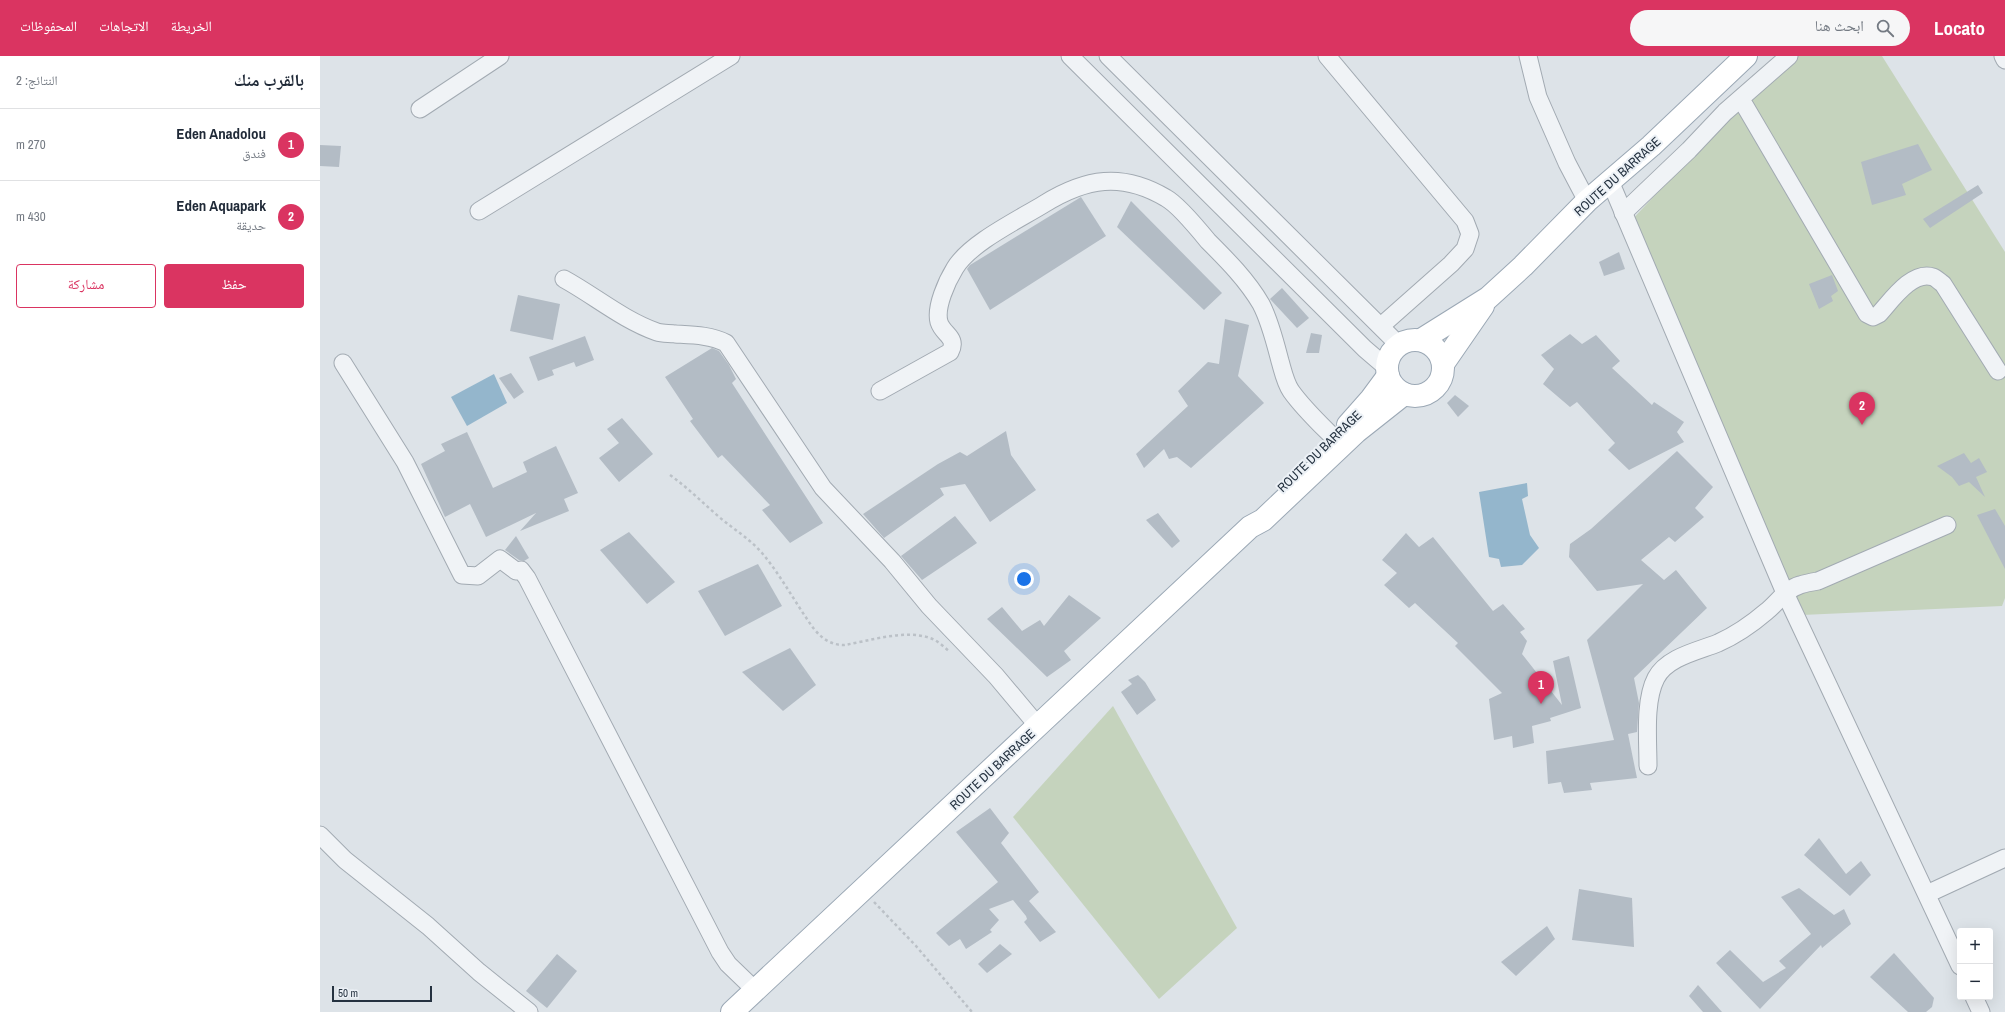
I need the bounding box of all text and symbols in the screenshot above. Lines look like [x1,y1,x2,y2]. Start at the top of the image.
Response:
search box [1630,10,1910,46]
text: ابحث هنا [1815,15,1864,36]
text: Locato [1934,15,1985,41]
text: المحفوظات [20,17,77,35]
text: الاتجاهات [99,17,149,35]
text: الخريطة [171,17,212,35]
icon: search [1874,17,1896,39]
text: بالقرب منك [234,68,304,91]
text: النتائج: 2 [16,72,58,89]
text: Eden Anadolou [176,123,266,144]
street label: ROUTE DU BARRAGE [1570,133,1664,220]
text: 270 m [16,136,46,153]
text: 1 [288,136,294,153]
text: فندق [242,145,266,162]
text: Eden Aquapark [176,195,266,216]
text: 430 m [16,208,46,225]
text: 2 [288,208,294,225]
text: حديقة [236,217,266,234]
button: مشاركة [16,264,156,308]
button: حفظ [164,264,304,308]
pin: 2 [1849,392,1875,425]
street label: ROUTE DU BARRAGE [1274,407,1365,496]
your location [1014,569,1034,589]
pin: 1 [1528,671,1554,704]
street label: ROUTE DU BARRAGE [946,725,1039,813]
map controls [1957,928,1993,1000]
button: + [1957,928,1993,964]
button: − [1957,964,1993,1000]
scale bar [332,984,432,1003]
text: 50 m [338,986,358,1000]

